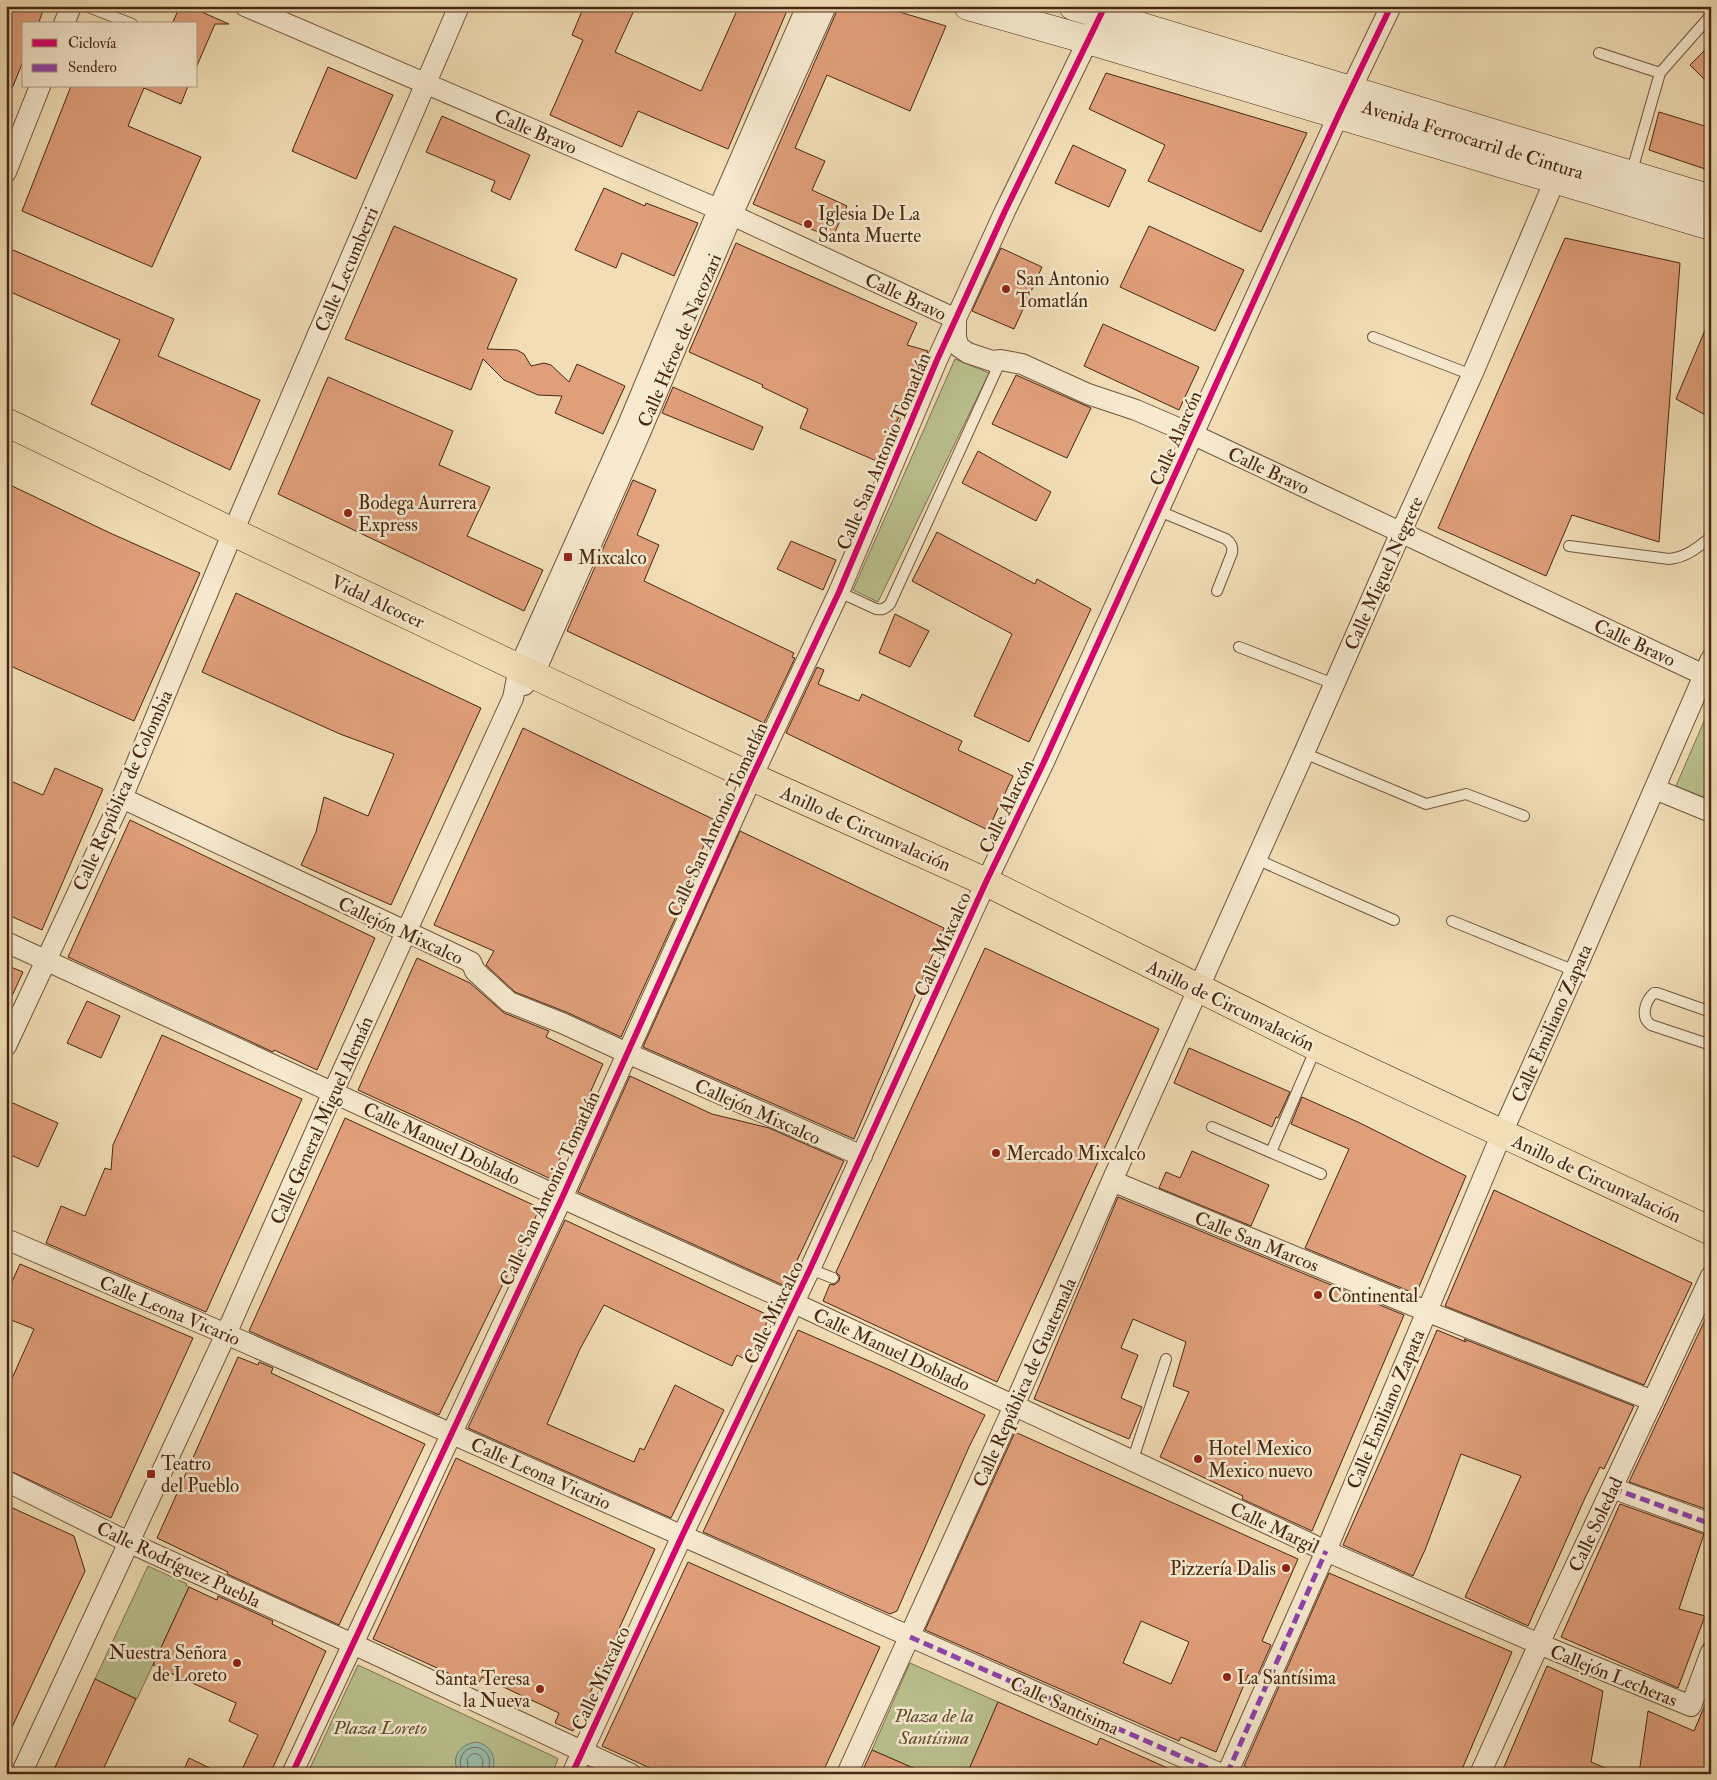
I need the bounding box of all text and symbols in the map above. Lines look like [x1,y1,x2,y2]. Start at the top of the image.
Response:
legend [22,22,198,88]
text: Ciclovía [68,34,117,53]
text: Sendero [68,58,117,77]
street label: Avenida Ferrocarril de Cintura [1358,95,1587,185]
street label: Calle Bravo [491,104,581,160]
place label: Iglesia De La Santa Muerte [818,202,921,248]
street label: Calle Lecumberri [310,203,384,336]
marker: Iglesia De La Santa Muerte [802,218,814,230]
street label: Calle Héroe de Nacozari [632,250,727,431]
place label: San Antonio Tomatlán [1016,267,1109,313]
street label: Calle Bravo [861,268,950,326]
marker: San Antonio Tomatlán [1000,283,1012,295]
street label: Calle San Antonio Tomatlán [831,349,937,554]
street label: Calle Alarcón [1144,387,1208,490]
street label: Calle Bravo [1224,442,1313,500]
place label: Bodega Aurrera Express [358,491,477,538]
street label: Calle Miguel Negrete [1339,493,1429,654]
marker: Bodega Aurrera Express [342,507,354,519]
place label: Mixcalco [578,546,647,570]
marker: Mixcalco [562,551,574,563]
street label: Vidal Alcocer [327,570,428,634]
street label: Calle Bravo [1590,614,1679,672]
street label: Calle República de Colombia [68,686,179,895]
street label: Calle San Antonio Tomatlán [662,718,774,921]
street label: Calle Alarcón [974,755,1040,857]
street label: Anillo de Circunvalación [776,780,955,877]
street label: Calle Mixcalco [909,888,977,1000]
street label: Callejón Mixcalco [334,891,467,970]
street label: Calle Emiliano Zapata [1506,940,1599,1107]
street label: Anillo de Circunvalación [1142,954,1319,1057]
street label: Calle General Miguel Alemán [265,1012,379,1228]
street label: Callejón Mixcalco [691,1073,824,1150]
street label: Calle San Antonio Tomatlán [494,1087,606,1290]
street label: Calle Manuel Doblado [359,1097,524,1191]
street label: Anillo de Circunvalación [1507,1129,1685,1229]
place label: Mercado Mixcalco [1006,1142,1146,1166]
marker: Mercado Mixcalco [990,1147,1002,1159]
street label: Calle San Marcos [1191,1206,1322,1278]
street label: Calle Mixcalco [739,1257,809,1368]
street label: Calle Leona Vicario [96,1270,244,1351]
street label: Calle República de Guatemala [968,1274,1083,1491]
place label: Continental [1328,1284,1418,1308]
marker: Continental [1312,1289,1324,1301]
street label: Calle Manuel Doblado [809,1303,974,1397]
street label: Calle Emiliano Zapata [1342,1326,1431,1493]
street label: Calle Leona Vicario [467,1432,614,1516]
place label: Hotel Mexico Mexico nuevo [1208,1437,1313,1483]
place label: Teatro del Pueblo [161,1452,239,1498]
marker: Hotel Mexico Mexico nuevo [1192,1453,1204,1465]
marker: Teatro del Pueblo [145,1468,157,1480]
street label: Calle Soledad [1563,1472,1629,1576]
street label: Calle Margil [1226,1497,1323,1559]
street label: Calle Rodríguez Puebla [93,1516,265,1614]
place label: Pizzería Dalis [1170,1557,1276,1581]
marker: Pizzería Dalis [1280,1562,1292,1574]
street label: Calle Mixcalco [566,1623,635,1734]
street label: Callejón Lecheras [1546,1639,1681,1712]
place label: Nuestra Señora de Loreto [109,1641,227,1687]
marker: Nuestra Señora de Loreto [231,1657,243,1669]
place label: La Santísima [1237,1666,1336,1690]
place label: Santa Teresa la Nueva [435,1667,530,1713]
street label: Calle Santisima [1006,1671,1123,1741]
marker: La Santísima [1221,1671,1233,1683]
marker: Santa Teresa la Nueva [534,1683,546,1695]
park label: Plaza de la Santísima [893,1704,974,1750]
park label: Plaza Loreto [332,1716,427,1740]

